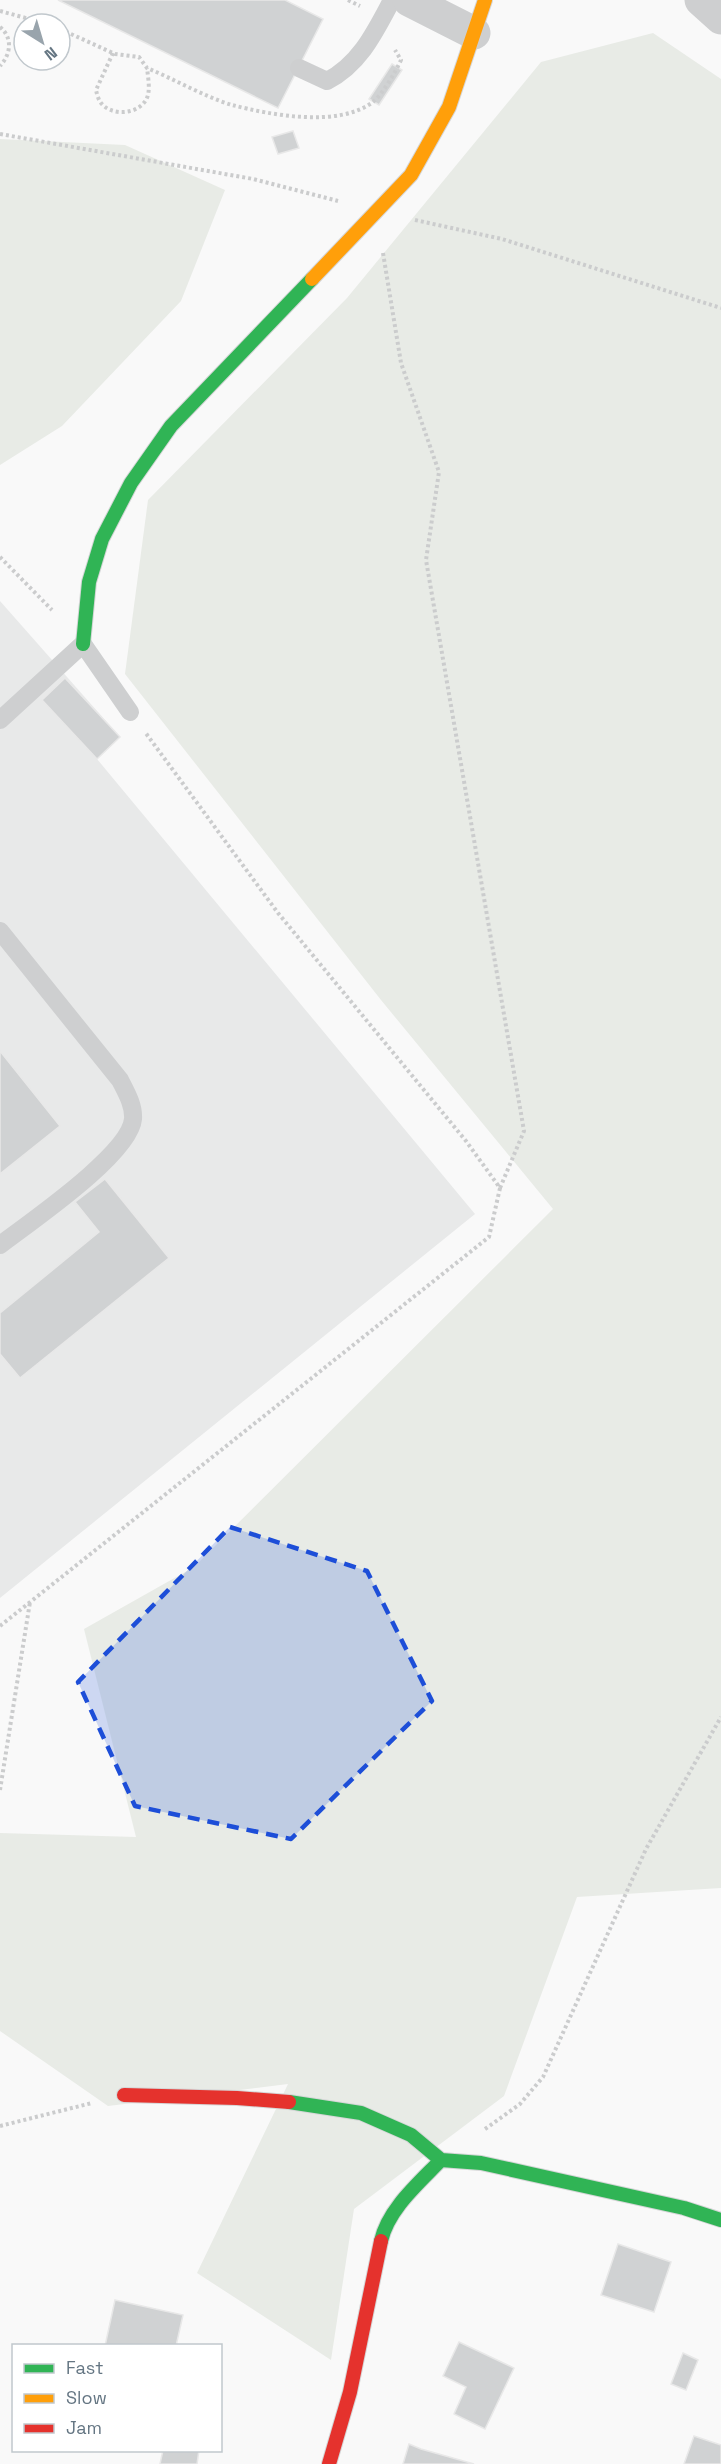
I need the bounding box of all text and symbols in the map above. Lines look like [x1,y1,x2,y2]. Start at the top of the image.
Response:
north arrow [12,12,72,72]
text: N [40,42,61,65]
legend [12,2344,222,2452]
text: Fast [66,2356,103,2379]
text: Slow [66,2386,107,2409]
text: Jam [66,2416,102,2439]

